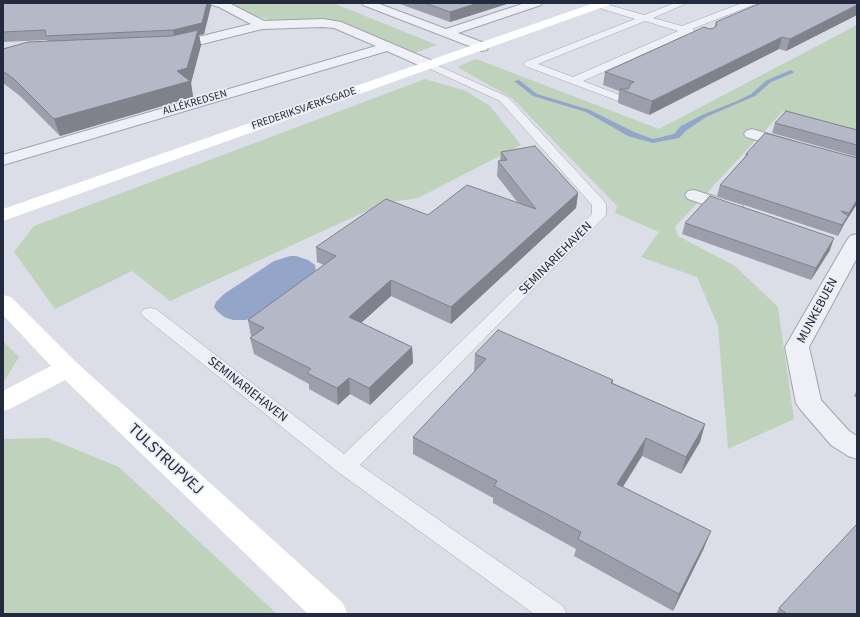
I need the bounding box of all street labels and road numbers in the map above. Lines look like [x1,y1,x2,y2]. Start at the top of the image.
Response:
street label: FREDERIKSVÆRKSGADE [250,85,358,133]
street label: ALLÉKREDSEN [161,87,229,119]
street label: SEMINARIEHAVEN [516,219,596,299]
street label: MUNKEBUEN [794,276,842,346]
street label: SEMINARIEHAVEN [204,354,290,426]
street label: TULSTRUPVEJ [123,420,207,500]

